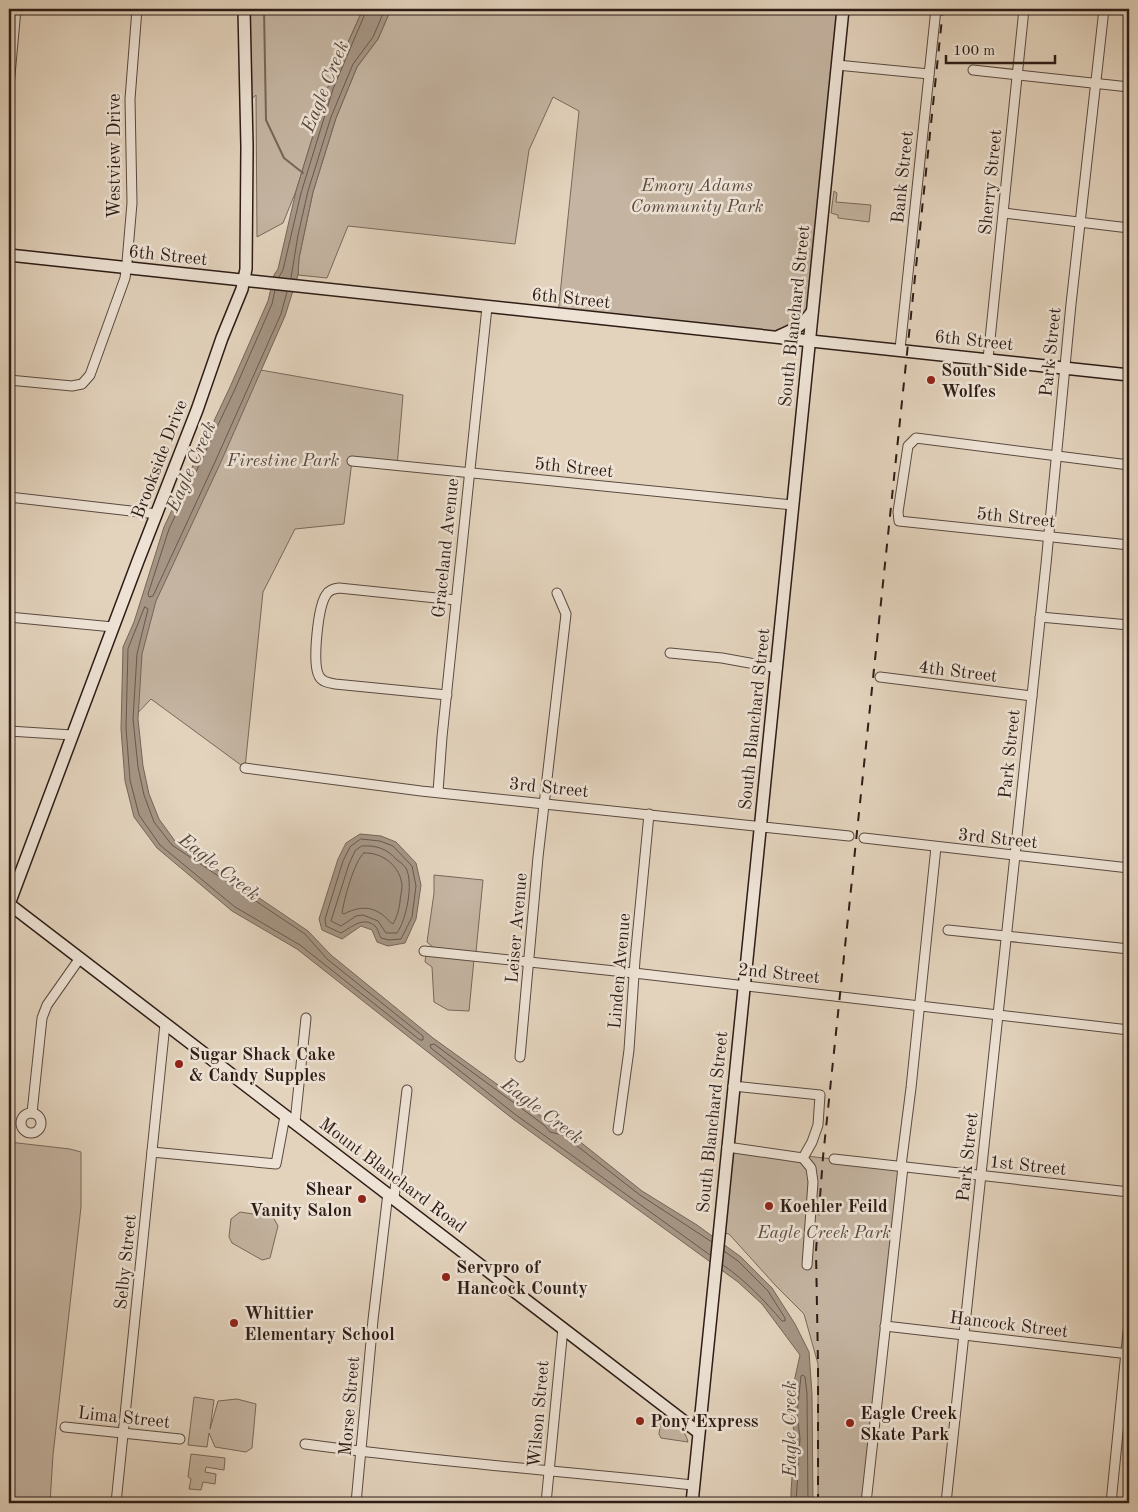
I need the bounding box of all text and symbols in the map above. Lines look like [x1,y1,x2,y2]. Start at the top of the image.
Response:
scale bar [946,32,1054,64]
water label: Eagle Creek [299,38,353,136]
text: 100 m [953,44,995,59]
street label: Westview Drive [106,94,124,218]
street label: Sherry Street [976,128,1005,236]
street label: Bank Street [889,130,917,224]
park label: Emory Adams Community Park [630,177,764,216]
street label: South Blanchard Street [776,224,813,408]
street label: 6th Street [128,243,208,269]
street label: 6th Street [531,286,611,312]
street label: Park Street [1037,306,1065,398]
street label: 6th Street [934,328,1014,354]
place label: South Side Wolfes [941,362,1027,401]
marker: South Side Wolfes [925,374,937,386]
street label: Brookside Drive [129,397,191,521]
water label: Eagle Creek [163,419,221,516]
park label: Firestine Park [226,452,339,470]
street label: 5th Street [534,455,614,481]
street label: Graceland Avenue [430,477,462,619]
street label: 5th Street [976,505,1056,531]
street label: South Blanchard Street [736,627,773,811]
street label: 4th Street [917,658,998,686]
street label: Park Street [996,708,1024,800]
street label: 3rd Street [508,775,590,801]
street label: 3rd Street [957,826,1039,852]
water label: Eagle Creek [174,830,263,905]
street label: Leiser Avenue [503,872,531,984]
street label: Linden Avenue [606,912,634,1030]
street label: 2nd Street [737,961,821,987]
street label: South Blanchard Street [694,1030,731,1214]
place label: Sugar Shack Cake & Candy Supples [189,1046,336,1085]
marker: Sugar Shack Cake & Candy Supples [173,1058,185,1070]
water label: Eagle Creek [496,1075,586,1149]
street label: Park Street [954,1111,982,1203]
street label: Mount Blanchard Road [315,1115,469,1237]
street label: 1st Street [989,1153,1067,1179]
place label: Shear Vanity Salon [249,1181,352,1220]
marker: Shear Vanity Salon [356,1193,368,1205]
place label: Koehler Feild [779,1198,888,1216]
marker: Koehler Feild [763,1200,775,1212]
street label: Selby Street [112,1214,140,1311]
park label: Eagle Creek Park [756,1224,891,1242]
place label: Servpro of Hancock County [456,1259,588,1298]
marker: Servpro of Hancock County [440,1271,452,1283]
place label: Whittier Elementary School [244,1305,395,1344]
street label: Hancock Street [948,1309,1069,1341]
marker: Whittier Elementary School [228,1317,240,1329]
street label: Morse Street [337,1355,363,1457]
street label: Wilson Street [525,1360,553,1468]
water label: Eagle Creek [782,1380,801,1479]
street label: Lima Street [77,1404,171,1432]
place label: Eagle Creek Skate Park [860,1405,957,1444]
place label: Pony Express [650,1413,759,1431]
marker: Pony Express [634,1415,646,1427]
marker: Eagle Creek Skate Park [844,1417,856,1429]

